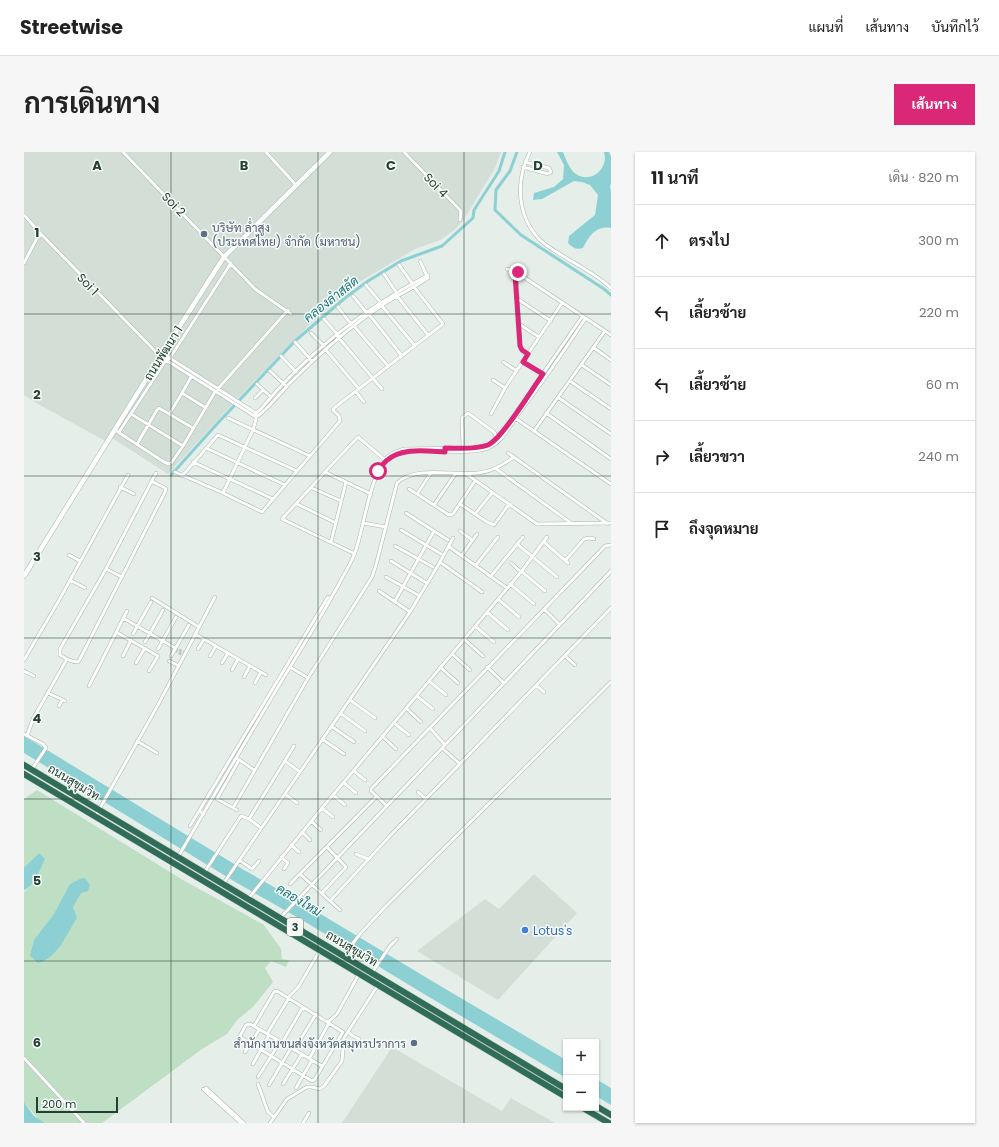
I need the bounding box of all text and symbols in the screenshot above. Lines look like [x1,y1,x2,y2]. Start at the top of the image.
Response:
text: Streetwise [20,14,123,41]
text: แผนที่ [808,17,843,37]
text: เส้นทาง [865,17,909,37]
text: บันทึกไว้ [931,17,979,37]
text: การเดินทาง [24,84,160,123]
button: เส้นทาง [894,84,975,125]
text: A [92,156,102,175]
text: B [240,156,249,175]
text: C [386,156,396,175]
text: D [533,156,543,175]
text: 11 นาที [651,166,699,190]
text: เดิน · 820 m [889,168,959,187]
street label: Soi 4 [420,169,452,201]
street label: Soi 2 [158,188,190,220]
place label: บริษัท ล่ำสูง (ประเทศไทย) จำกัด (มหาชน) [212,218,361,250]
text: 1 [35,223,39,242]
marker: บริษัท ล่ำสูง (ประเทศไทย) จำกัด (มหาชน) [199,229,209,239]
icon: ahead [651,230,673,252]
text: ตรงไป [689,230,730,251]
text: 300 m [918,231,959,250]
route end [509,263,527,281]
street label: Soi 1 [73,269,103,299]
water label: คลองลำสลัด [299,271,363,327]
icon: left [651,302,673,324]
text: เลี้ยวซ้าย [689,302,746,323]
text: 220 m [919,303,959,322]
street label: ถนนพัฒนา 1 [140,322,186,384]
icon: left [651,374,673,396]
text: เลี้ยวซ้าย [689,374,746,395]
text: 60 m [926,375,959,394]
text: 2 [33,385,41,404]
icon: right [651,446,673,468]
text: เลี้ยวขวา [689,446,745,467]
text: 240 m [918,447,959,466]
route start [369,462,387,480]
icon: arrive [651,518,673,540]
text: ถึงจุดหมาย [689,518,759,539]
text: 3 [33,547,41,566]
text: 4 [33,709,42,728]
street label: ถนนสุขุมวิท [44,760,103,805]
text: 5 [33,871,41,890]
water label: คลองใหม่ [273,879,326,922]
road number: 3 [287,918,303,936]
place label: Lotus's [533,922,572,939]
marker: Lotus's [520,925,530,935]
street label: ถนนสุขุมวิท [322,926,381,971]
text: 6 [33,1033,41,1052]
place label: สำนักงานขนส่งจังหวัดสมุทรปราการ [234,1035,406,1053]
marker: สำนักงานขนส่งจังหวัดสมุทรปราการ [409,1038,419,1048]
map controls [563,1039,599,1111]
button: + [563,1039,599,1075]
button: − [563,1075,599,1111]
scale bar [36,1095,118,1114]
text: 200 m [42,1096,76,1112]

